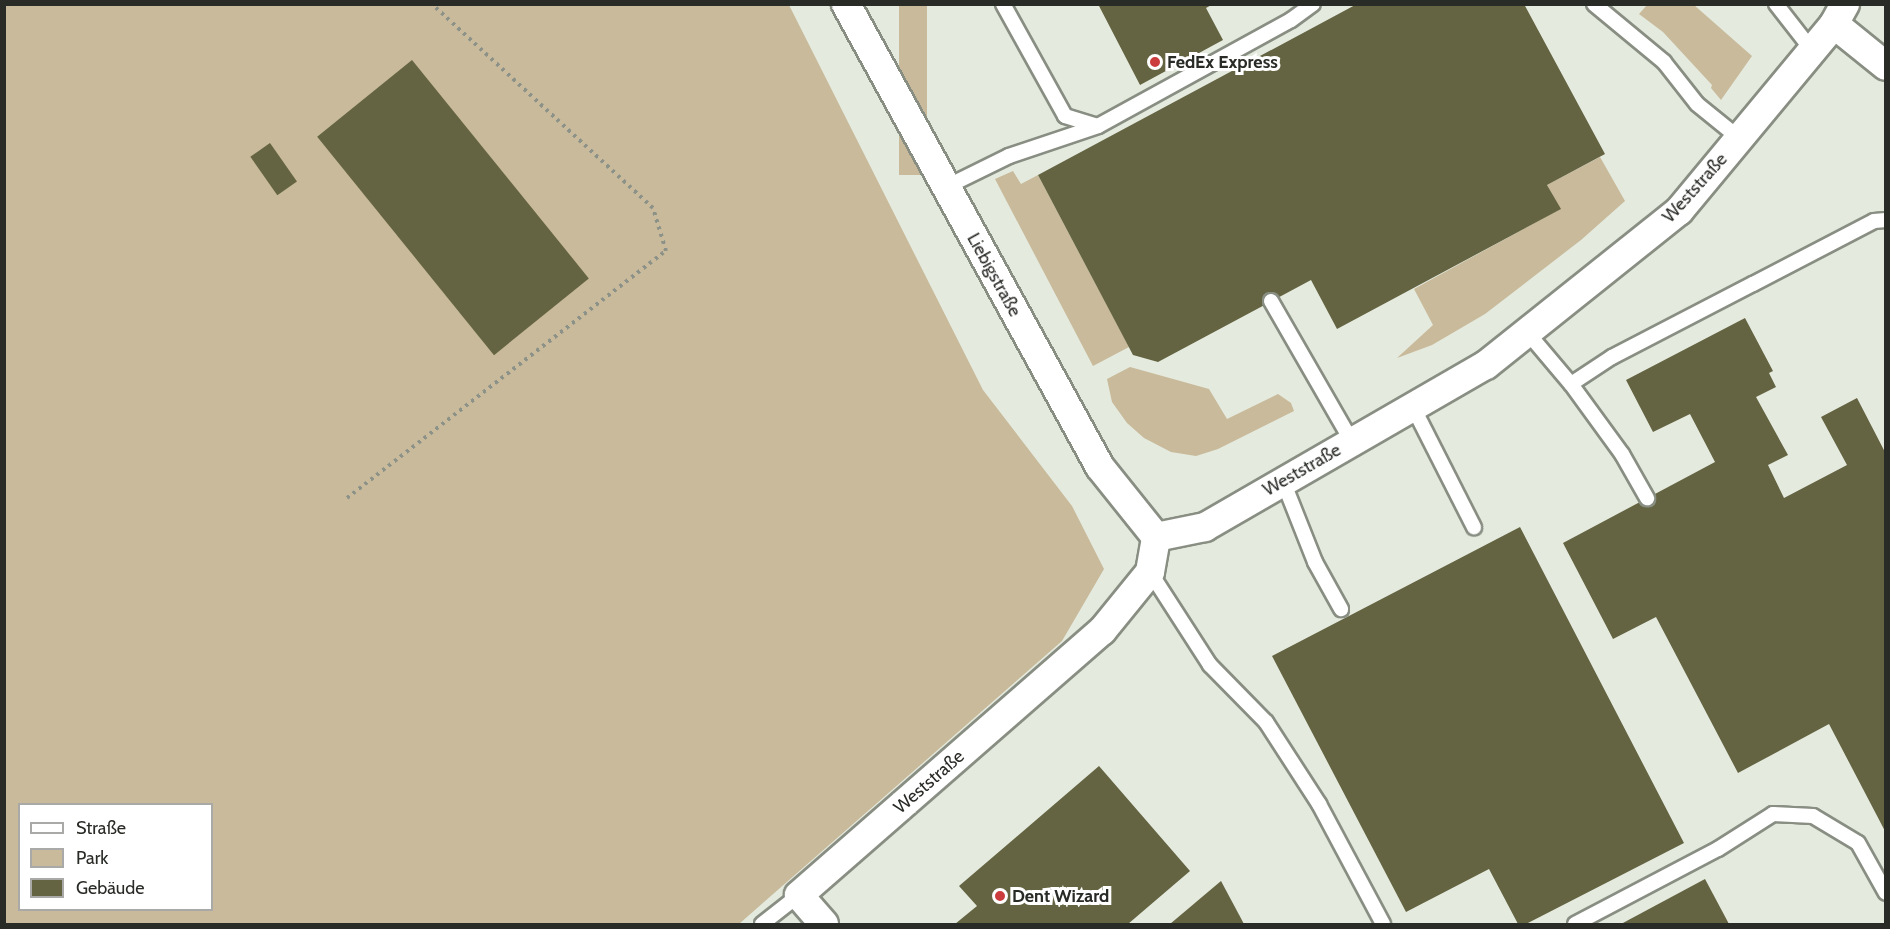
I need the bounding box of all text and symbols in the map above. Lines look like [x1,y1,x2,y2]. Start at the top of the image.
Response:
place label: FedEx Express [1167,51,1278,73]
marker: FedEx Express [1148,55,1162,69]
street label: Weststraße [1658,149,1732,227]
street label: Liebigstraße [962,230,1026,320]
street label: Weststraße [1259,439,1345,501]
street label: Weststraße [889,746,969,818]
legend [18,803,213,911]
text: Straße [76,817,126,839]
text: Park [76,847,108,869]
text: Gebäude [76,877,145,899]
place label: Dent Wizard [1012,885,1109,907]
marker: Dent Wizard [993,889,1007,903]

